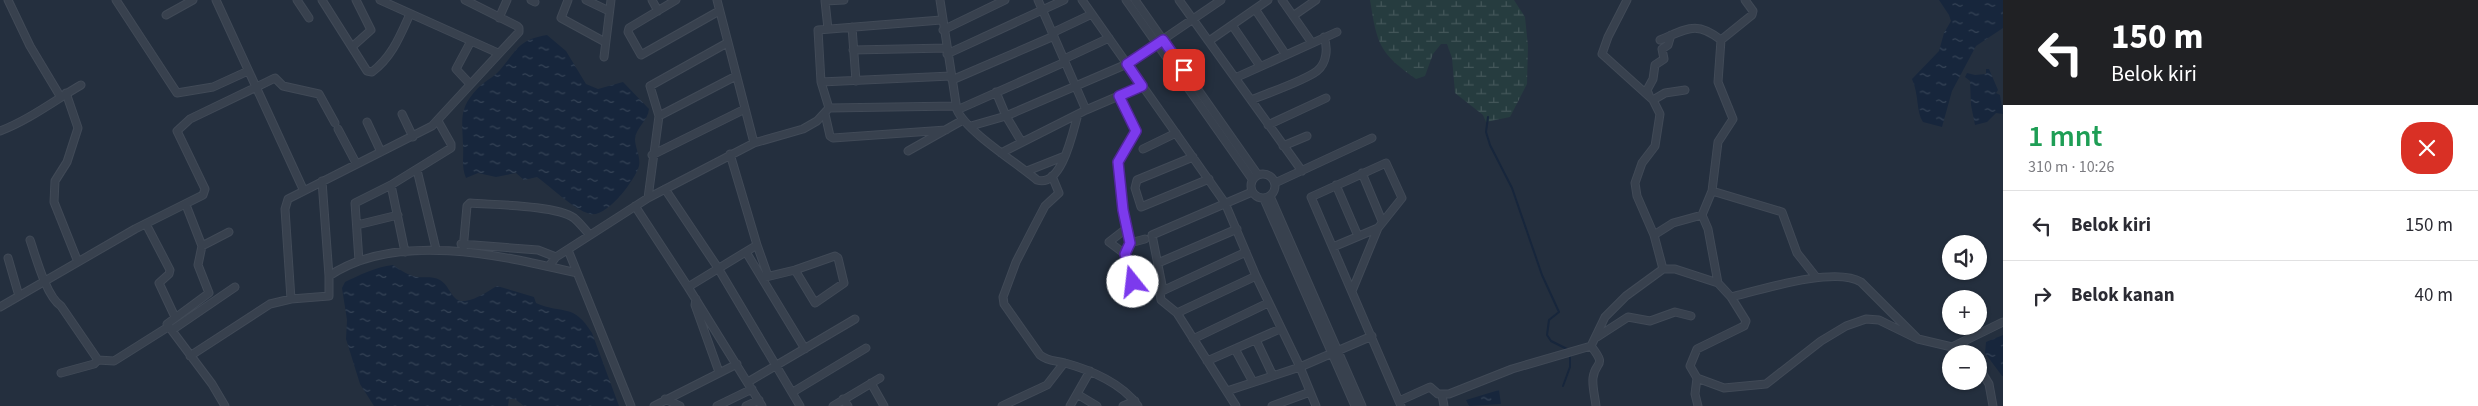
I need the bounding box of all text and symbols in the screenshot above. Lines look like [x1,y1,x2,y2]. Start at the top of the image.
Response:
text: 150 m [2111,12,2203,62]
icon: left [2028,20,2093,85]
pin [1163,49,1205,91]
icon: arrive [1170,56,1198,84]
text: Belok kiri [2111,58,2197,90]
text: 1 mnt [2028,115,2102,158]
button: close [2401,122,2453,174]
text: 310 m · 10:26 [2028,156,2115,178]
icon: left [2028,212,2056,240]
text: Belok kiri [2071,212,2151,239]
text: 150 m [2405,212,2453,239]
map controls [1942,235,1987,390]
button: sound [1942,235,1987,280]
position arrow [1106,255,1158,307]
icon: right [2028,282,2056,310]
text: Belok kanan [2071,282,2175,309]
text: 40 m [2415,282,2453,309]
button: + [1942,290,1987,335]
button: − [1942,345,1987,390]

